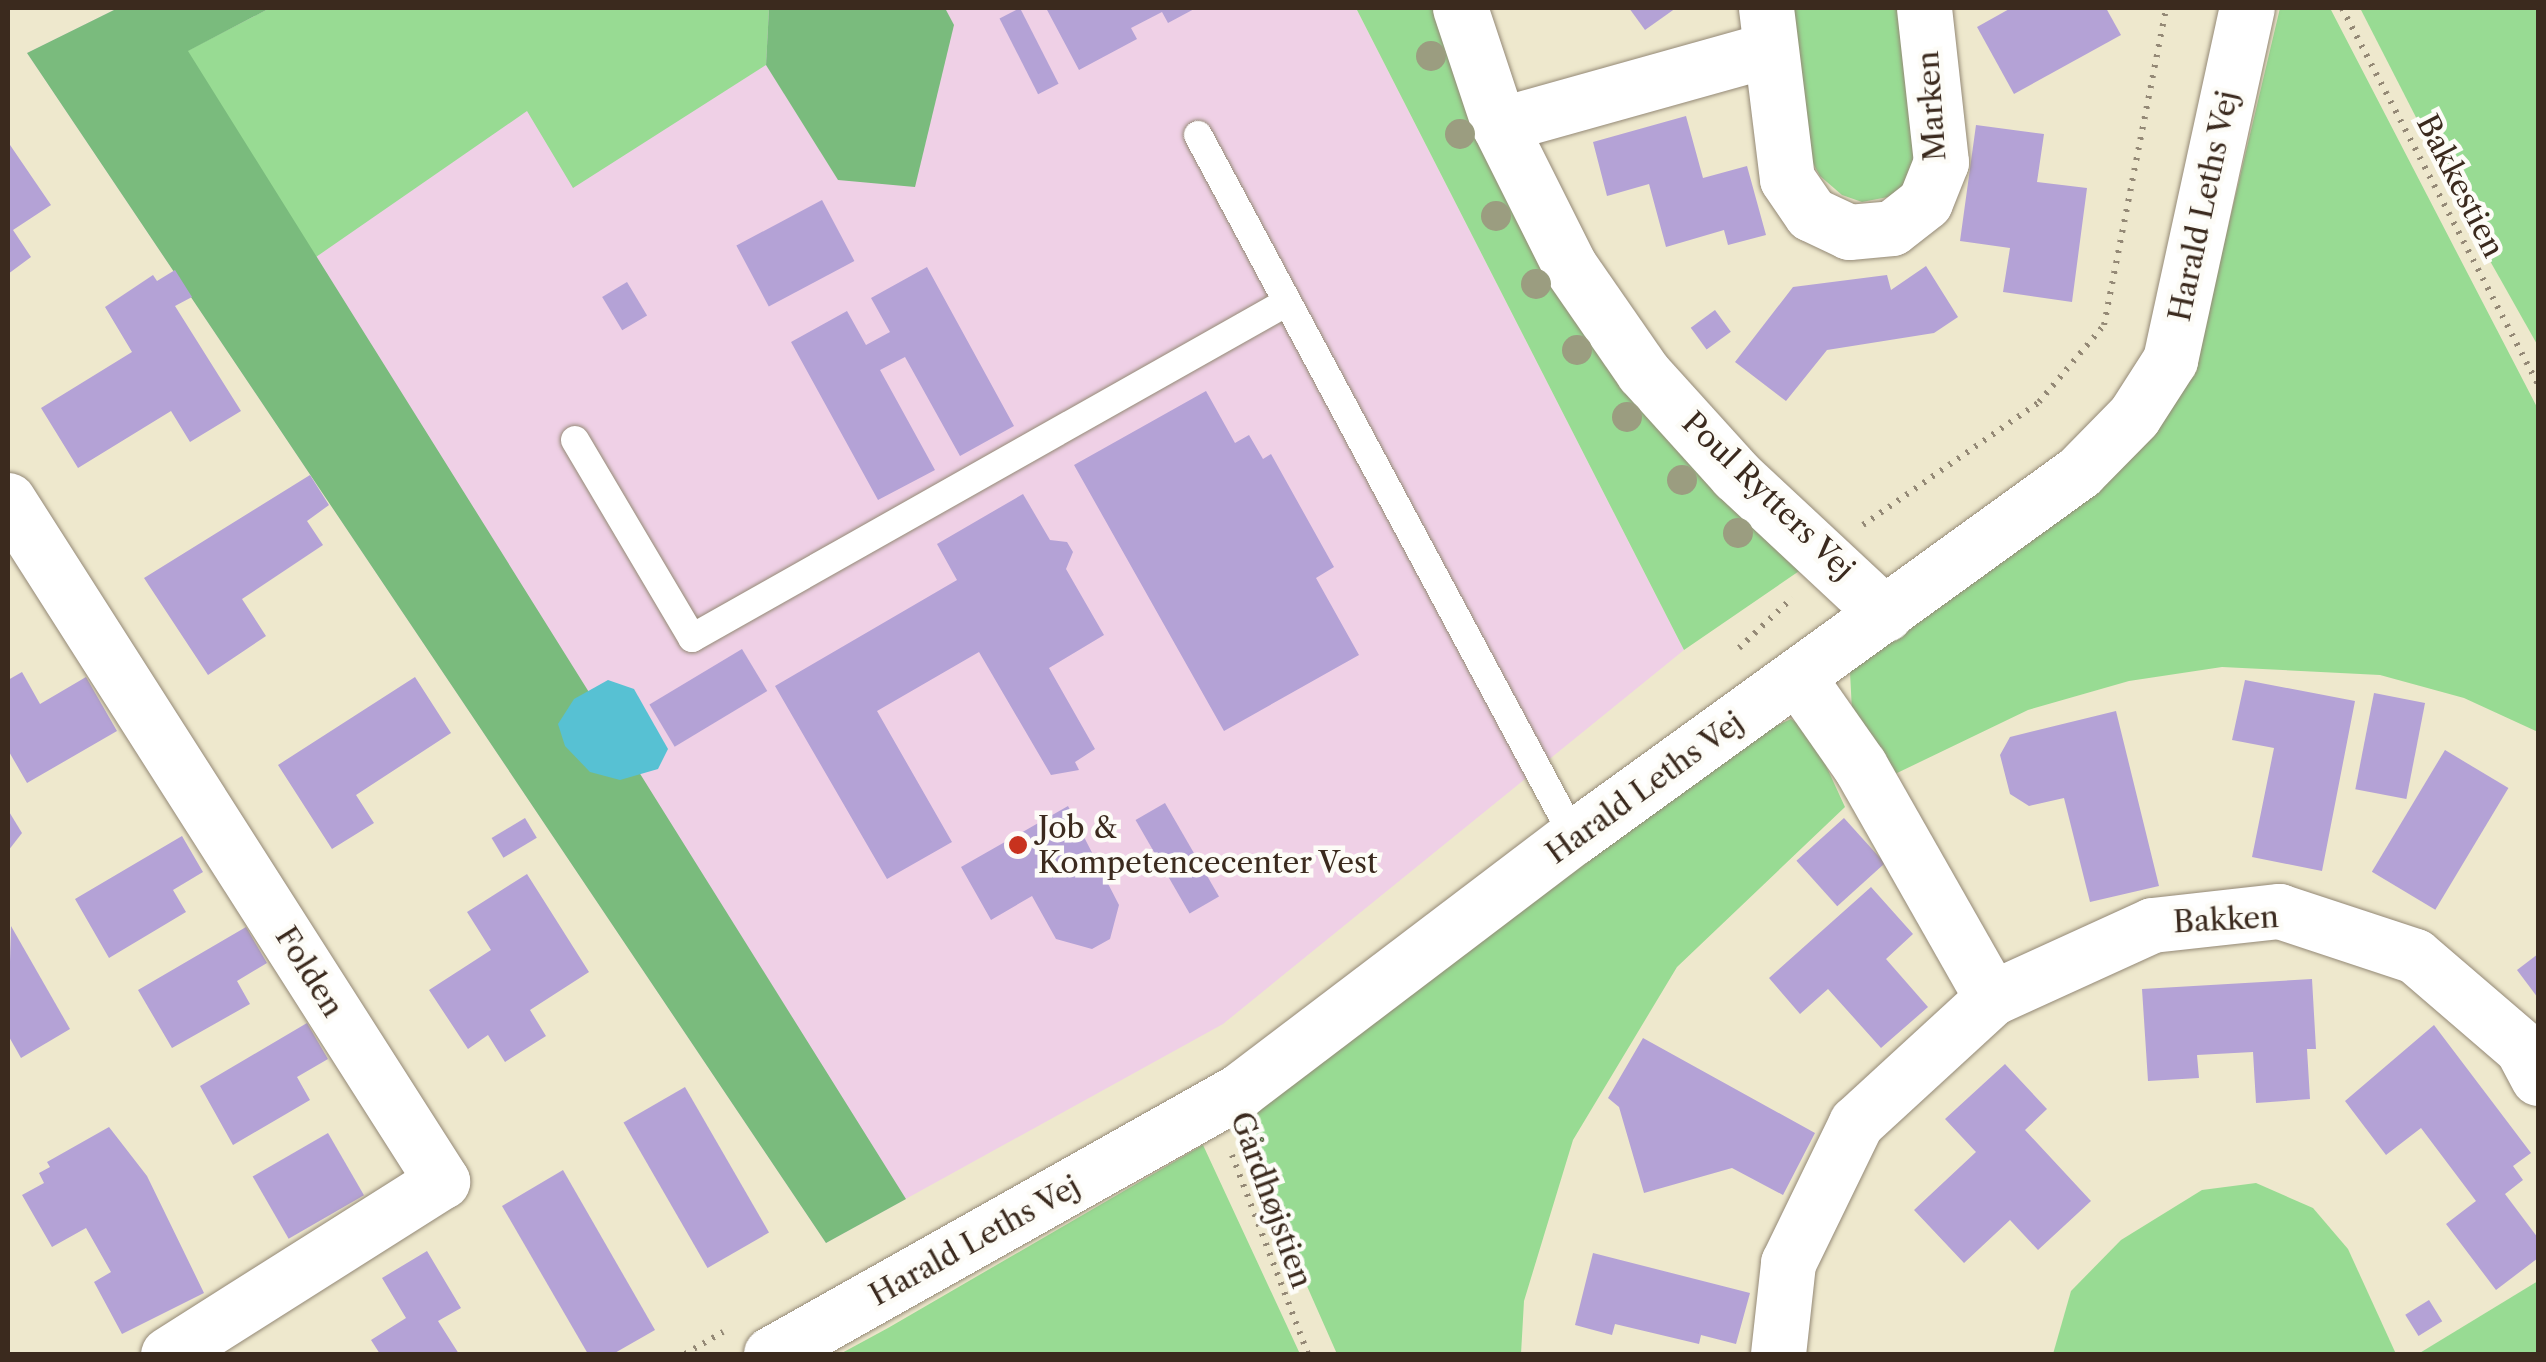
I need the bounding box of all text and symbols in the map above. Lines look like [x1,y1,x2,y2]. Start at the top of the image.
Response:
street label: Marken [1910,50,1954,162]
street label: Harald Leths Vej [2162,87,2246,325]
street label: Bakkestien [2409,109,2511,263]
street label: Poul Rytters Vej [1674,404,1862,588]
street label: Harald Leths Vej [1539,704,1751,872]
place label: Job & Kompetencecenter Vest [1038,810,1379,880]
marker: Job & Kompetencecenter Vest [1007,834,1029,856]
street label: Bakken [2172,899,2280,941]
street label: Folden [267,920,351,1024]
street label: Gårdhøjstien [1222,1107,1320,1293]
street label: Harald Leths Vej [863,1168,1087,1314]

